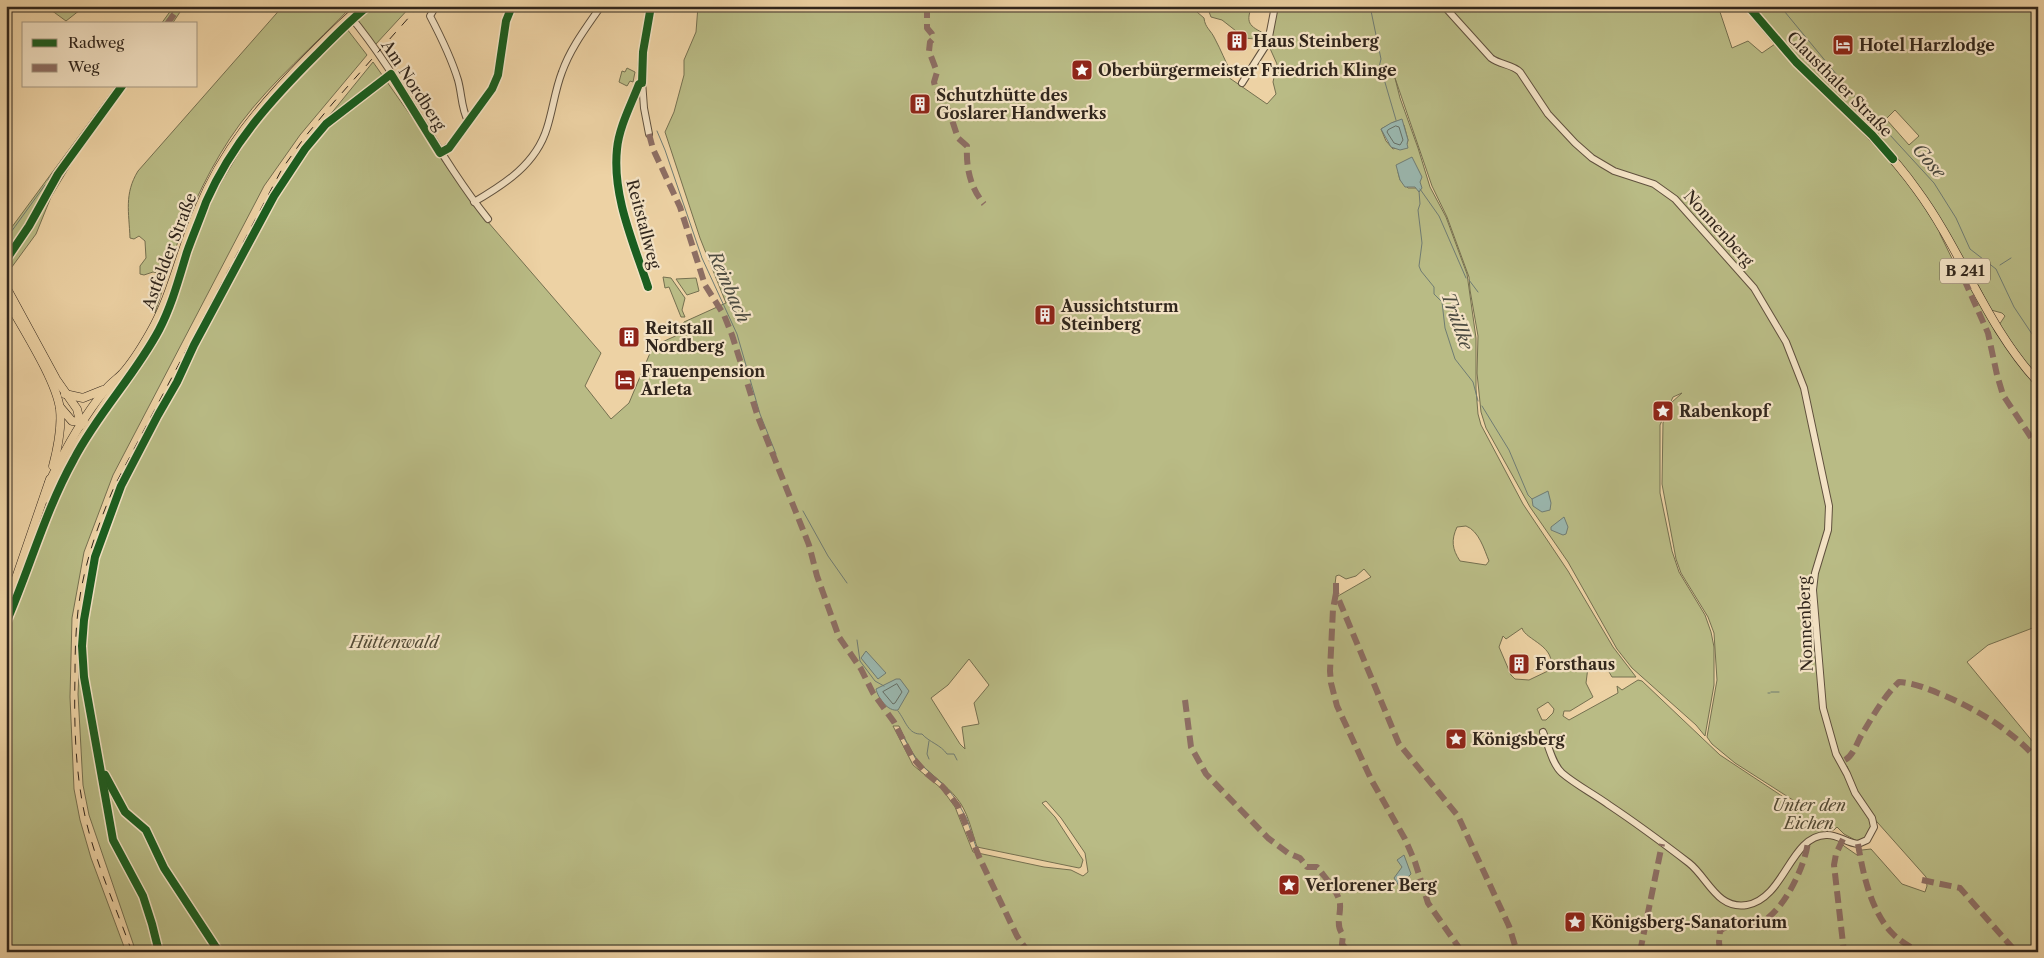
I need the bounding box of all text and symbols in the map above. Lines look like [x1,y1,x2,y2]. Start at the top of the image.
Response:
legend [22,22,198,88]
street label: Clausthaler Straße [1783,27,1897,141]
building icon: Haus Steinberg [1225,29,1249,53]
place label: Haus Steinberg [1253,31,1379,51]
text: Radweg [68,33,124,52]
hotel icon: Hotel Harzlodge [1831,33,1855,57]
street label: Am Nordberg [377,35,451,134]
place label: Hotel Harzlodge [1859,35,1995,55]
text: Weg [67,57,100,76]
place icon: Oberbürgermeister Friedrich Klinge [1070,58,1094,82]
place label: Oberbürgermeister Friedrich Klinge [1098,60,1397,80]
place label: Schutzhütte des Goslarer Handwerks [936,85,1106,123]
building icon: Schutzhütte des Goslarer Handwerks [908,92,932,116]
water label: Gose [1908,139,1951,184]
street label: Reitstallweg [622,177,666,271]
street label: Nonnenberg [1680,186,1759,271]
street label: Astfelder Straße [137,190,200,313]
water label: Reinbach [703,246,755,326]
road number: B 241 [1940,258,1990,284]
water label: Trüllke [1436,289,1478,354]
place label: Aussichtsturm Steinberg [1060,296,1179,334]
building icon: Aussichtsturm Steinberg [1033,303,1057,327]
place label: Reitstall Nordberg [645,318,725,356]
building icon: Reitstall Nordberg [617,325,641,349]
place label: Frauenpension Arleta [640,361,765,399]
hotel icon: Frauenpension Arleta [613,368,637,392]
place icon: Rabenkopf [1651,399,1675,423]
place label: Rabenkopf [1679,401,1772,421]
street label: Nonnenberg [1793,575,1817,672]
park label: Hüttenwald [348,632,440,652]
building icon: Forsthaus [1507,652,1531,676]
place label: Forsthaus [1535,654,1615,674]
place icon: Königsberg [1444,727,1468,751]
place label: Königsberg [1472,729,1566,749]
park label: Unter den Eichen [1772,795,1846,833]
place icon: Verlorener Berg [1277,873,1301,897]
place label: Verlorener Berg [1304,875,1438,895]
place icon: Königsberg-Sanatorium [1563,910,1587,934]
place label: Königsberg-Sanatorium [1591,912,1787,932]

